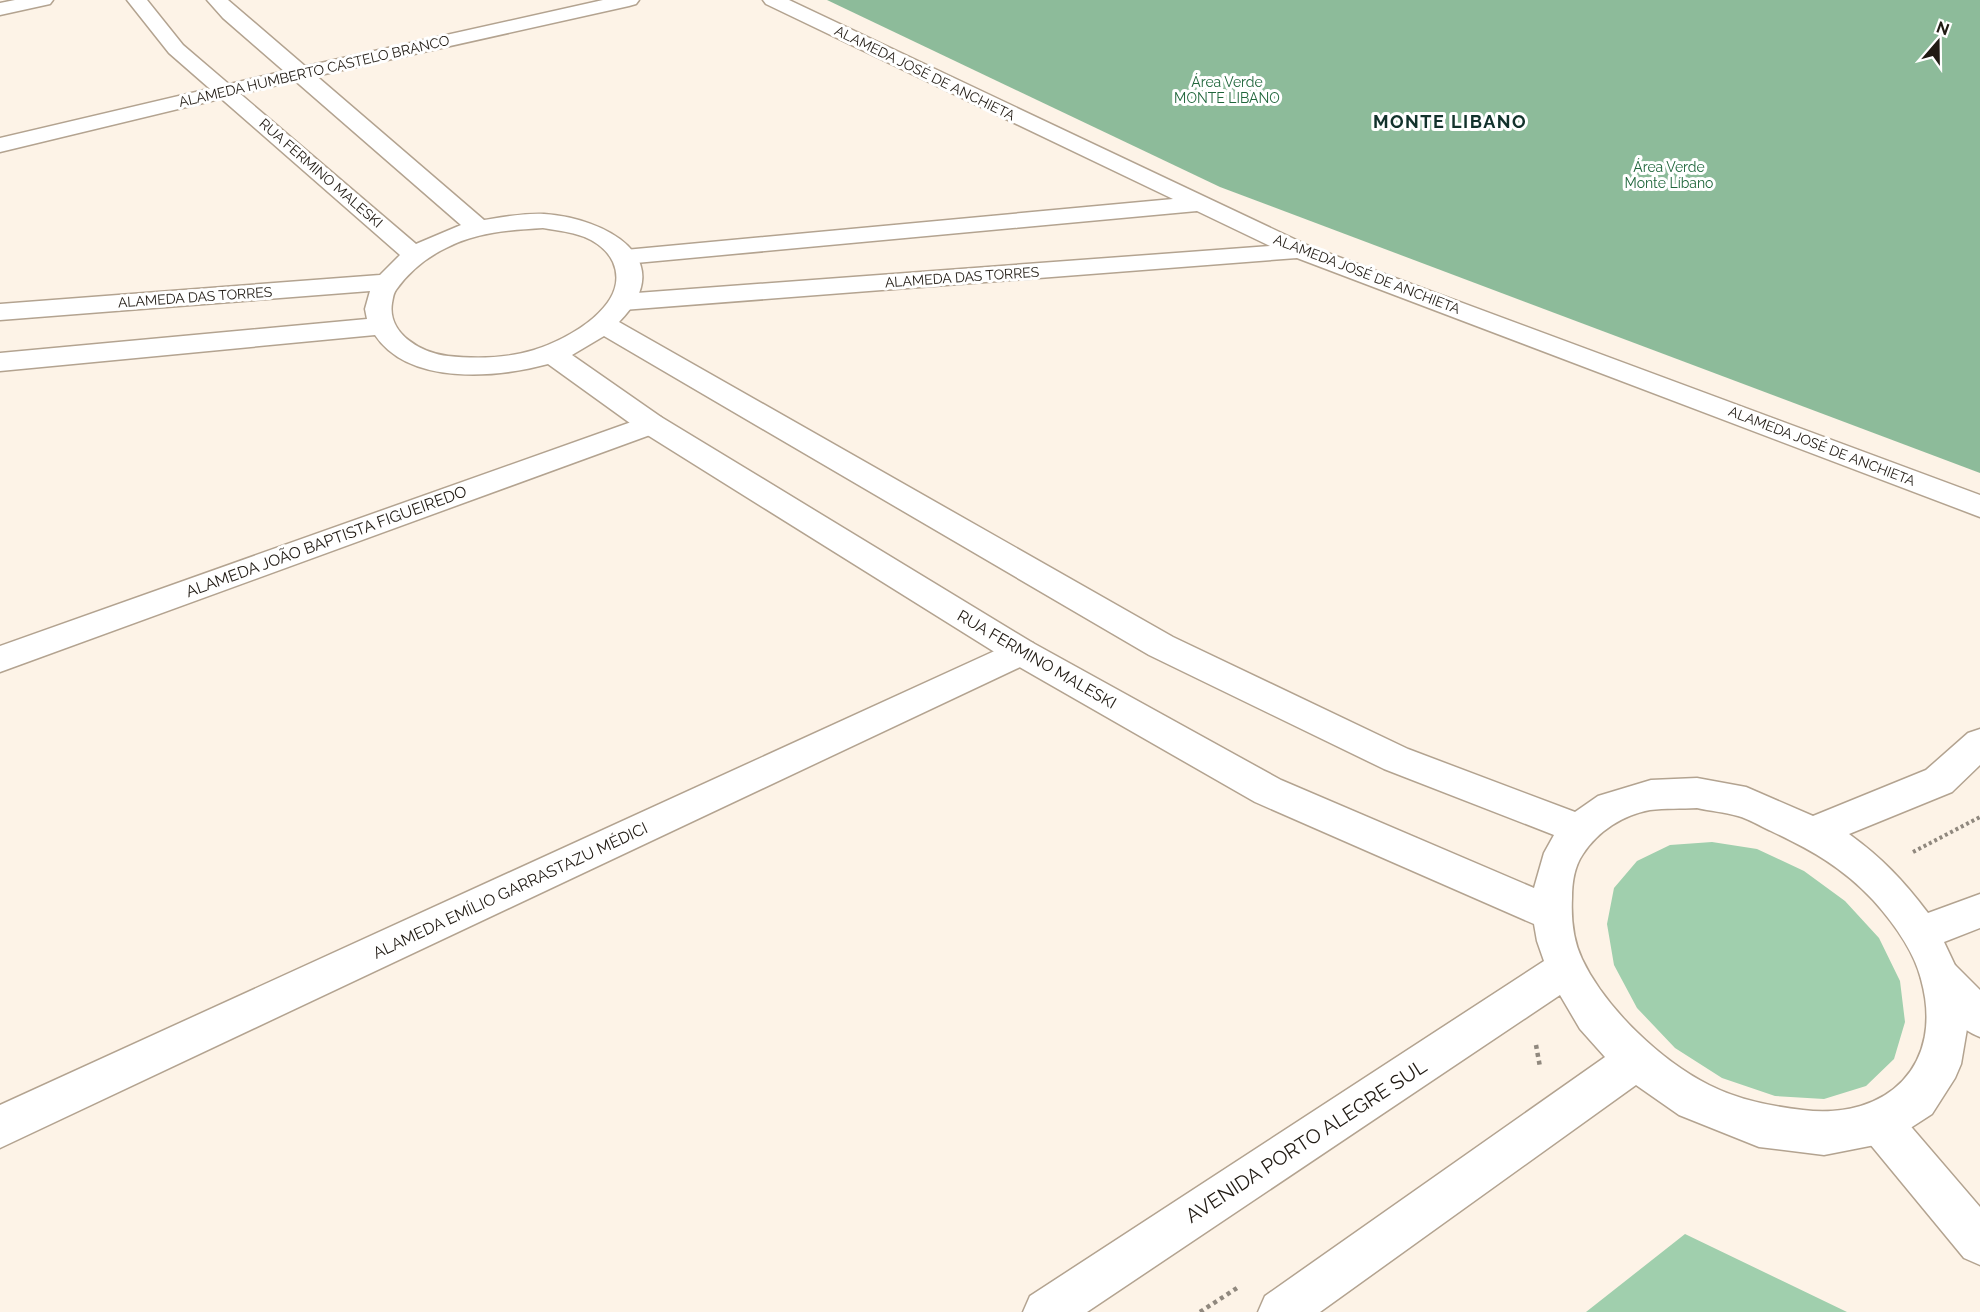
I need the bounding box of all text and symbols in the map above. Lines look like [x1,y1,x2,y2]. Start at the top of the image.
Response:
north arrow [1908,12,1968,72]
text: N [1934,17,1952,39]
street label: ALAMEDA JOSÉ DE ANCHIETA [832,21,1019,124]
street label: ALAMEDA HUMBERTO CASTELO BRANCO [177,32,451,110]
park label: Área Verde MONTE LIBANO [1174,73,1280,106]
district label: MONTE LIBANO [1373,111,1527,132]
street label: RUA FERMINO MALESKI [256,115,386,231]
park label: Área Verde Monte Líbano [1625,158,1713,191]
street label: ALAMEDA JOSÉ DE ANCHIETA [1271,230,1463,317]
street label: ALAMEDA DAS TORRES [884,264,1040,290]
street label: ALAMEDA DAS TORRES [117,284,273,310]
street label: ALAMEDA JOSÉ DE ANCHIETA [1726,402,1918,489]
street label: ALAMEDA JOÃO BAPTISTA FIGUEIREDO [183,481,469,601]
street label: RUA FERMINO MALESKI [954,606,1120,713]
street label: ALAMEDA EMÍLIO GARRASTAZU MÉDICI [370,817,650,963]
street label: AVENIDA PORTO ALEGRE SUL [1181,1054,1431,1228]

